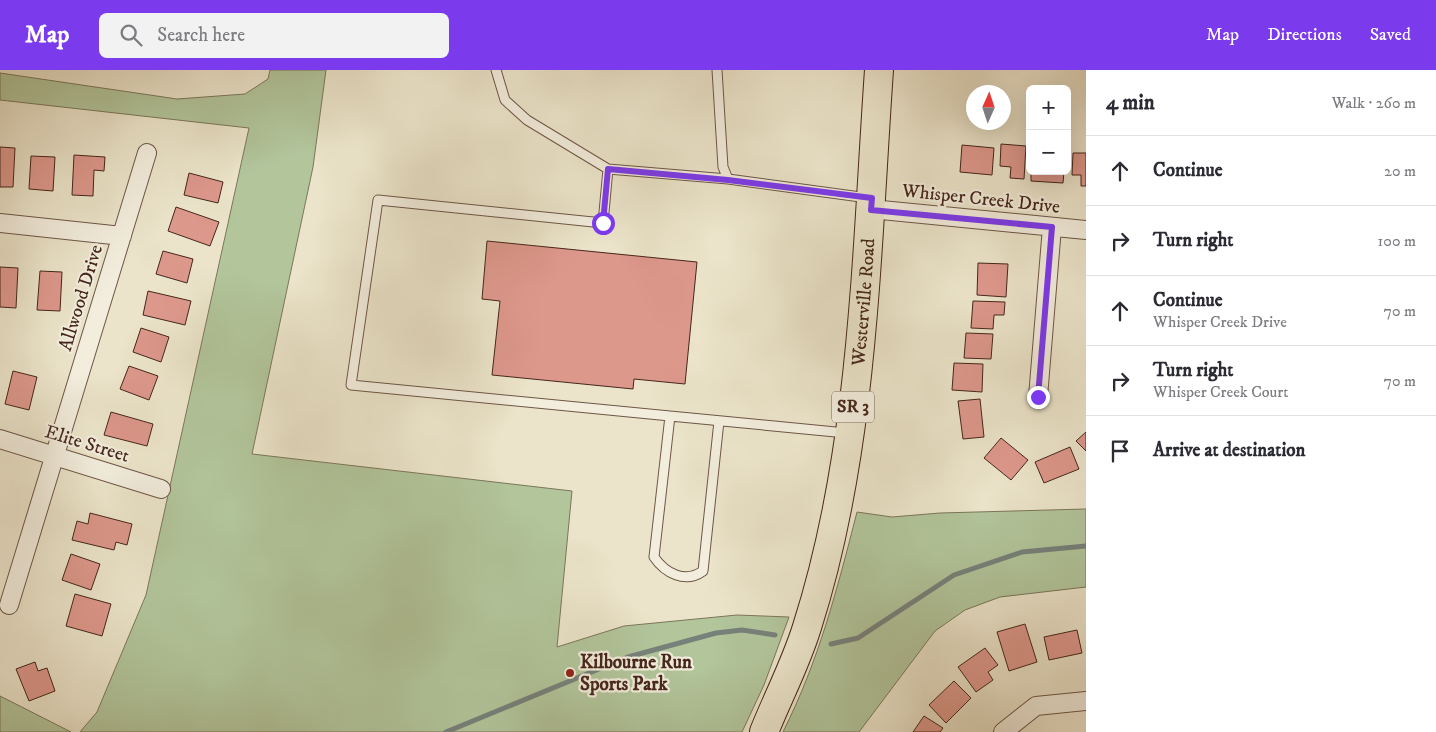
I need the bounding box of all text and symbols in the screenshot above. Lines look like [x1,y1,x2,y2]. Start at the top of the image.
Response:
search box [99,13,449,58]
text: Map [25,20,69,50]
icon: search [117,21,145,49]
text: Search here [157,24,245,47]
text: Map [1206,24,1239,46]
text: Directions [1267,24,1342,46]
text: Saved [1370,24,1411,46]
north arrow [966,85,1011,130]
map controls [1026,85,1071,175]
button: + [1026,85,1071,130]
text: 4 min [1106,90,1155,116]
text: Walk · 260 m [1332,93,1416,113]
button: − [1026,130,1071,175]
icon: ahead [1106,157,1134,185]
text: Continue [1153,159,1223,182]
text: 20 m [1384,161,1416,181]
street label: Whisper Creek Drive [900,179,1061,219]
route start [592,212,615,235]
icon: right [1106,227,1134,255]
text: Turn right [1153,229,1233,252]
text: 100 m [1378,231,1416,251]
street label: Westerville Road [846,237,880,368]
street label: Allwood Drive [54,242,108,354]
text: Continue [1153,289,1223,312]
icon: ahead [1106,297,1134,325]
text: 70 m [1384,301,1416,321]
text: Whisper Creek Drive [1153,312,1287,332]
text: Turn right [1153,359,1233,382]
icon: right [1106,367,1134,395]
text: 70 m [1384,371,1416,391]
text: Whisper Creek Court [1153,382,1288,402]
route end [1027,386,1050,409]
road number: SR 3 [832,392,874,422]
street label: Elite Street [42,420,132,468]
icon: arrive [1106,437,1134,465]
text: Arrive at destination [1153,439,1305,462]
place label: Kilbourne Run Sports Park [580,651,693,696]
marker: Kilbourne Run Sports Park [564,667,576,679]

